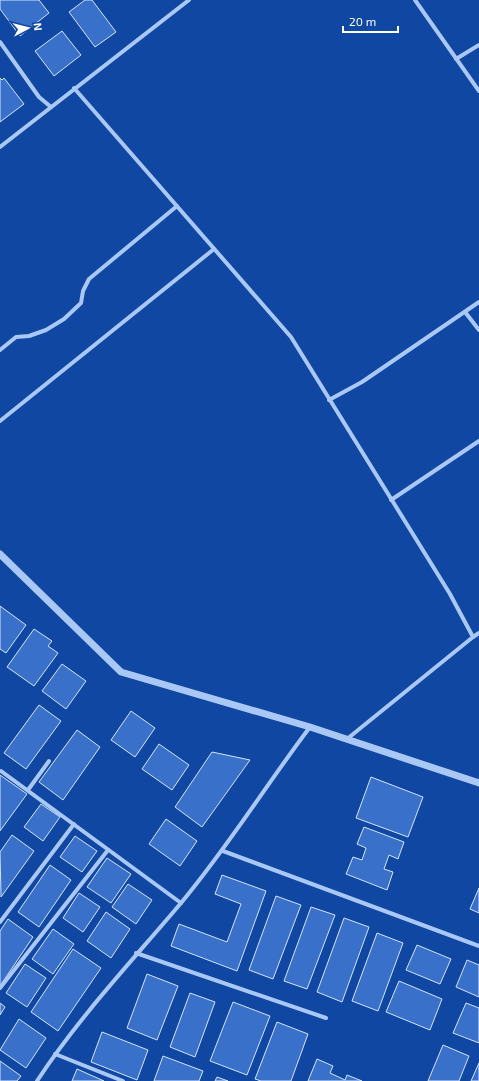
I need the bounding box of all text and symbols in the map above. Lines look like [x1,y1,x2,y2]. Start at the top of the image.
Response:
north arrow [8,8,48,48]
scale bar [343,8,398,34]
text: 20 m [349,14,376,28]
text: N [31,22,45,32]

